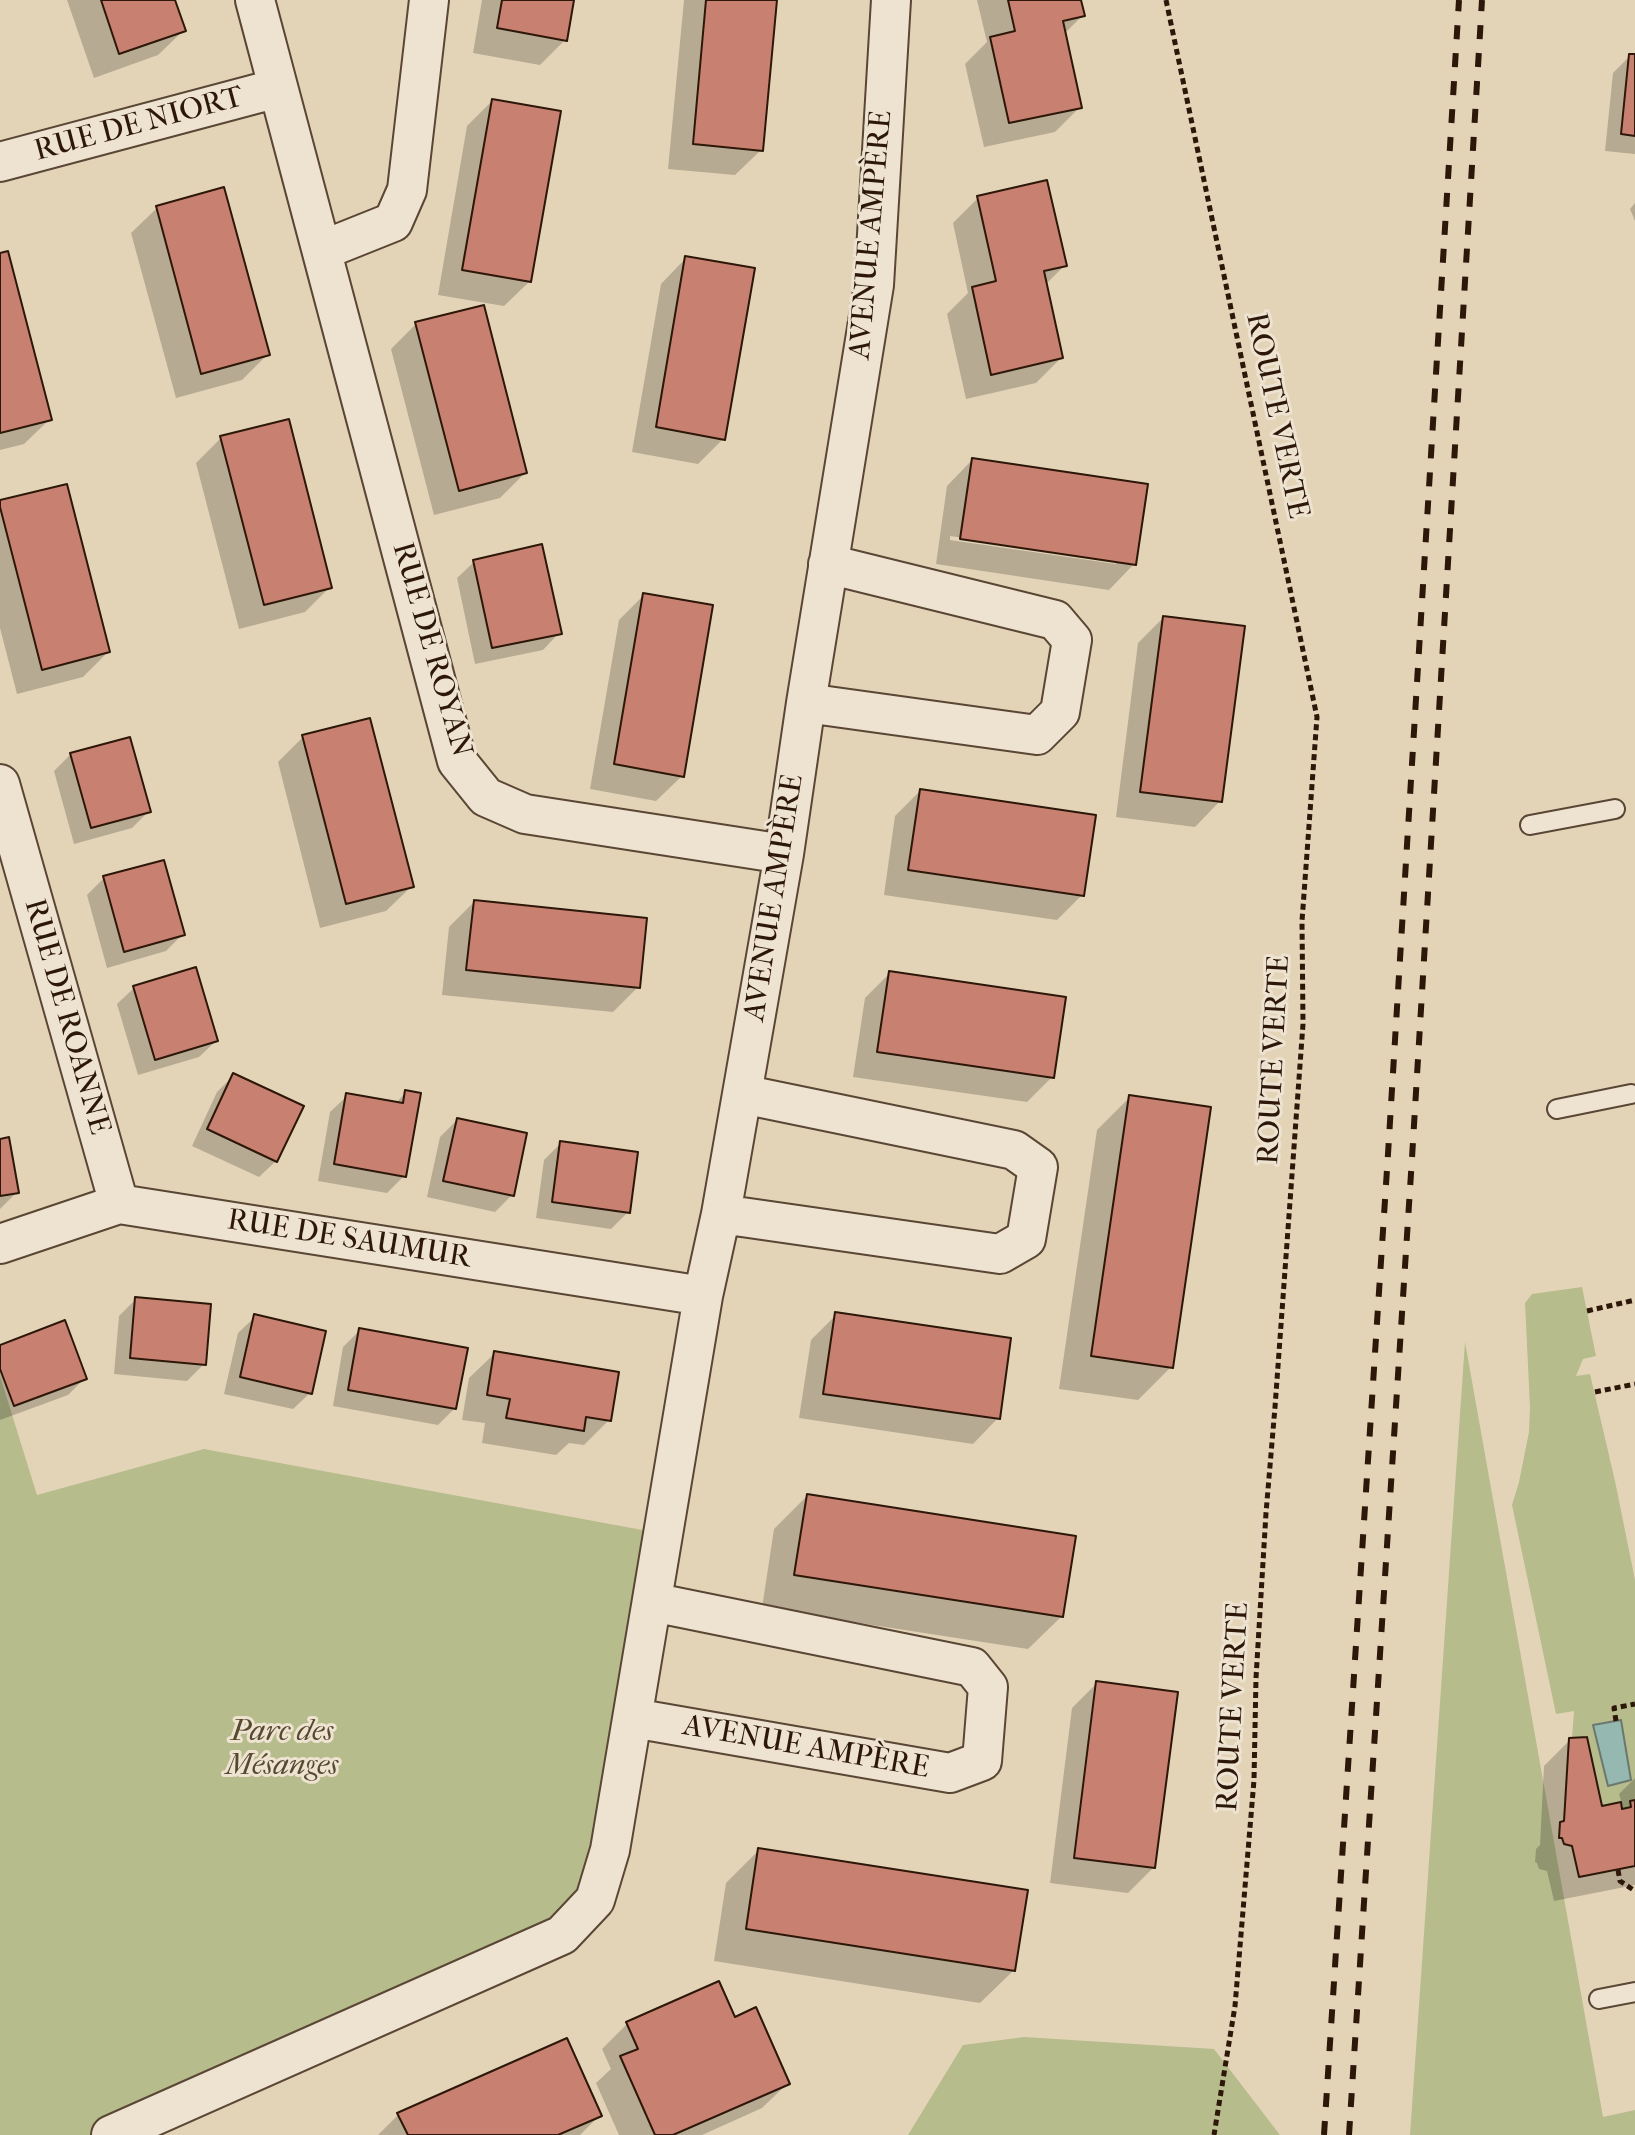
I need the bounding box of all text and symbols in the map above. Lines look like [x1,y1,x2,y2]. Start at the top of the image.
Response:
street label: RUE DE NIORT [31,80,247,170]
street label: AVENUE AMPÈRE [843,109,901,361]
street label: ROUTE VERTE [1237,310,1315,522]
street label: RUE DE ROYAN [383,538,479,762]
street label: AVENUE AMPÈRE [738,772,812,1024]
street label: RUE DE ROANNE [15,895,117,1139]
street label: ROUTE VERTE [1252,954,1298,1166]
street label: RUE DE SAUMUR [225,1203,473,1277]
street label: ROUTE VERTE [1211,1601,1257,1813]
street label: AVENUE AMPÈRE [680,1709,932,1787]
park label: Parc des Mésanges [226,1715,338,1786]

